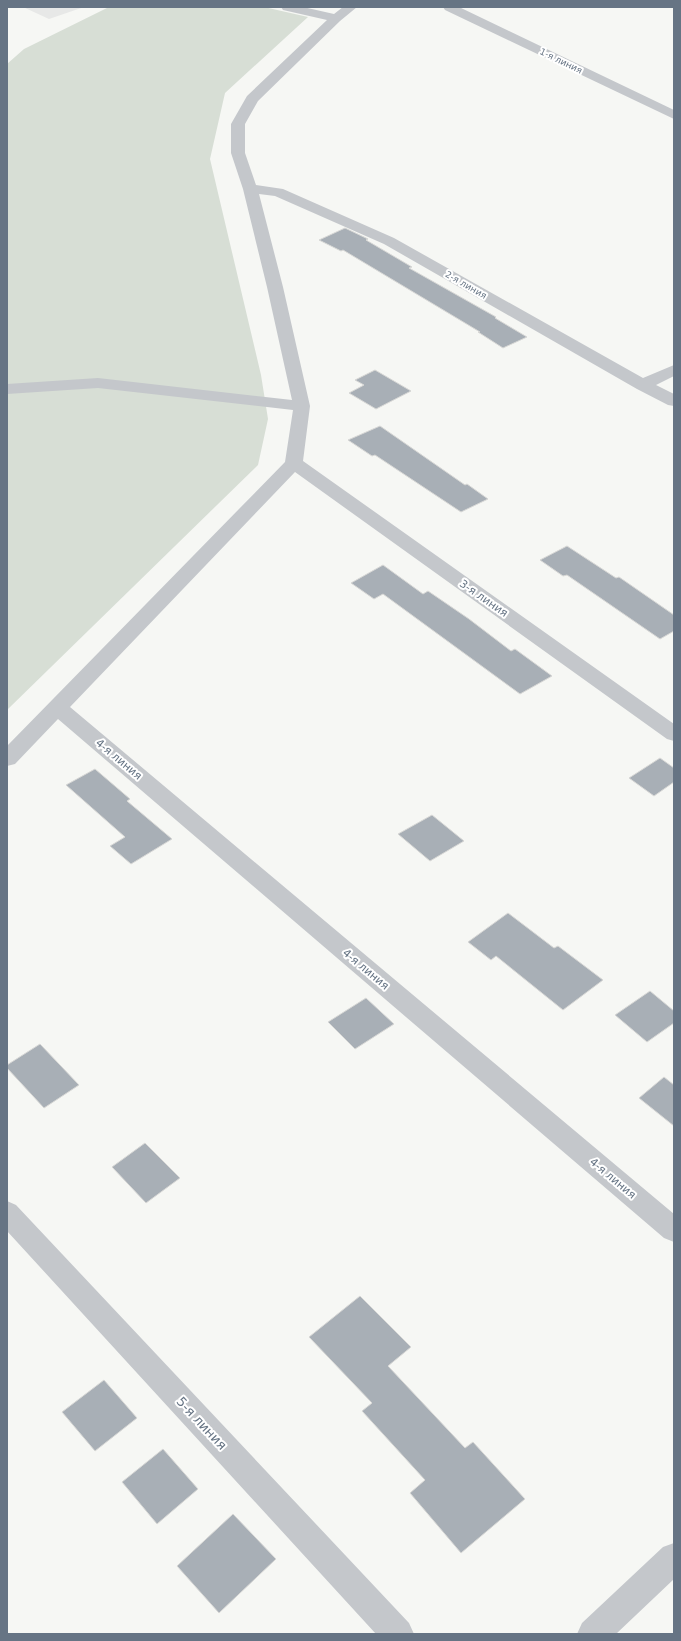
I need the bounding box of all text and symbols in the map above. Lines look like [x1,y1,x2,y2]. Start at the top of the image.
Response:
street label: 1-я линия [538,46,584,76]
street label: 2-я линия [444,269,488,301]
street label: 3-я линия [457,577,510,620]
street label: 4-я линия [93,736,144,782]
street label: 4-я линия [340,946,391,992]
street label: 4-я линия [587,1155,638,1201]
street label: 5-я линия [173,1394,230,1453]

